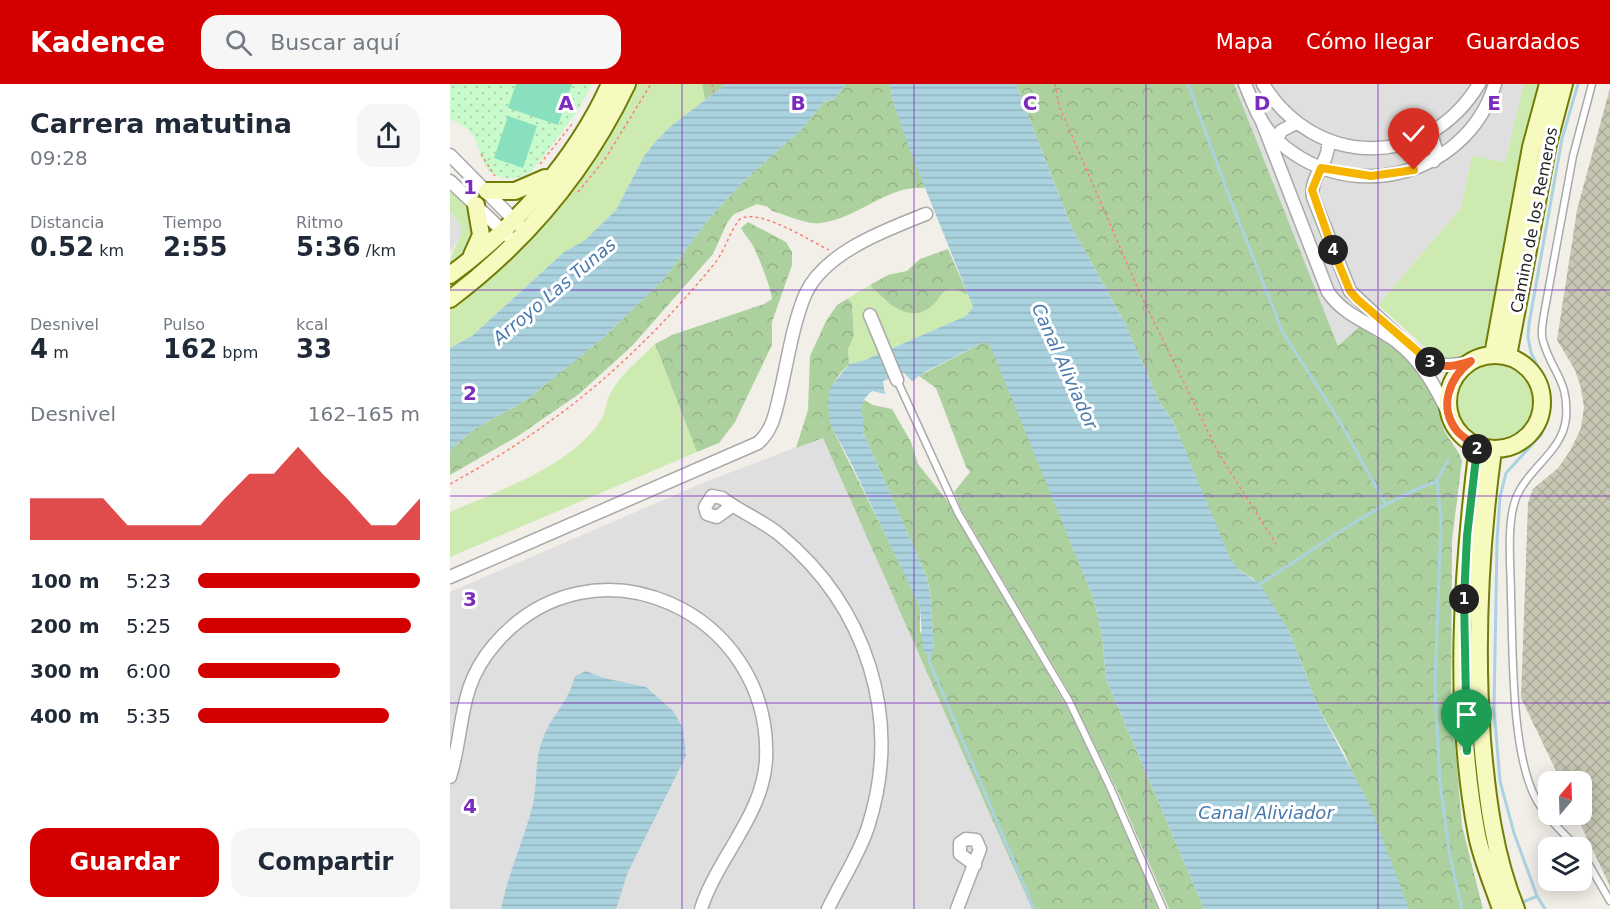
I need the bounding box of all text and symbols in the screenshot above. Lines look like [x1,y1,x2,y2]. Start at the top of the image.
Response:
search box [201,15,621,69]
text: Kadence [30,26,165,59]
icon: search [222,26,255,59]
text: Buscar aquí [270,30,400,55]
text: Mapa [1216,30,1273,54]
text: Cómo llegar [1306,30,1433,54]
text: Guardados [1466,30,1580,54]
text: A [558,91,574,115]
text: B [790,91,806,115]
text: C [1023,91,1037,115]
text: D [1254,91,1270,115]
text: E [1487,91,1501,115]
button: share [357,104,420,167]
text: Carrera matutina [30,108,292,139]
pin [1388,108,1439,170]
icon: check [1397,117,1430,150]
street label: Camino de los Remeros [1507,126,1561,314]
text: 09:28 [30,146,88,170]
text: 1 [463,175,477,199]
text: Distancia [30,213,104,232]
text: Tiempo [163,213,222,232]
text: Ritmo [296,213,343,232]
text: 0.52 [30,232,94,262]
text: 2:55 [163,232,228,262]
text: 5:36 [296,232,361,262]
water label: Arroyo Las Tunas [487,233,620,349]
pin: 4 [1318,235,1348,265]
text: 4 [1327,240,1339,259]
text: km [94,241,124,260]
text: /km [361,241,396,260]
water label: Canal Aliviador [1028,300,1103,434]
text: Desnivel [30,315,99,334]
text: Pulso [163,315,205,334]
text: kcal [296,315,328,334]
text: 4 [30,334,48,364]
text: 162 [163,334,217,364]
text: 33 [296,334,332,364]
text: m [48,343,69,362]
text: bpm [217,343,258,362]
pin: 3 [1415,347,1445,377]
text: 3 [1424,352,1436,371]
text: 2 [463,381,477,405]
text: Desnivel [30,402,116,426]
text: 162–165 m [308,402,420,426]
pin: 2 [1462,434,1492,464]
text: 2 [1471,439,1483,458]
text: 100 m [30,569,100,593]
text: 5:23 [126,569,171,593]
pin: 1 [1449,584,1479,614]
text: 3 [463,587,477,611]
text: 1 [1458,589,1470,608]
text: 200 m [30,614,100,638]
text: 5:25 [126,614,171,638]
text: 300 m [30,659,100,683]
text: 6:00 [126,659,171,683]
pin [1441,689,1492,751]
icon: arrive [1450,698,1483,731]
text: 400 m [30,704,100,728]
text: 5:35 [126,704,171,728]
north arrow [1538,771,1592,825]
map controls [1538,771,1592,891]
text: 4 [463,794,477,818]
water label: Canal Aliviador [1198,802,1335,823]
button: Guardar [30,828,219,897]
button: Compartir [231,828,420,897]
button: layers [1538,837,1592,891]

